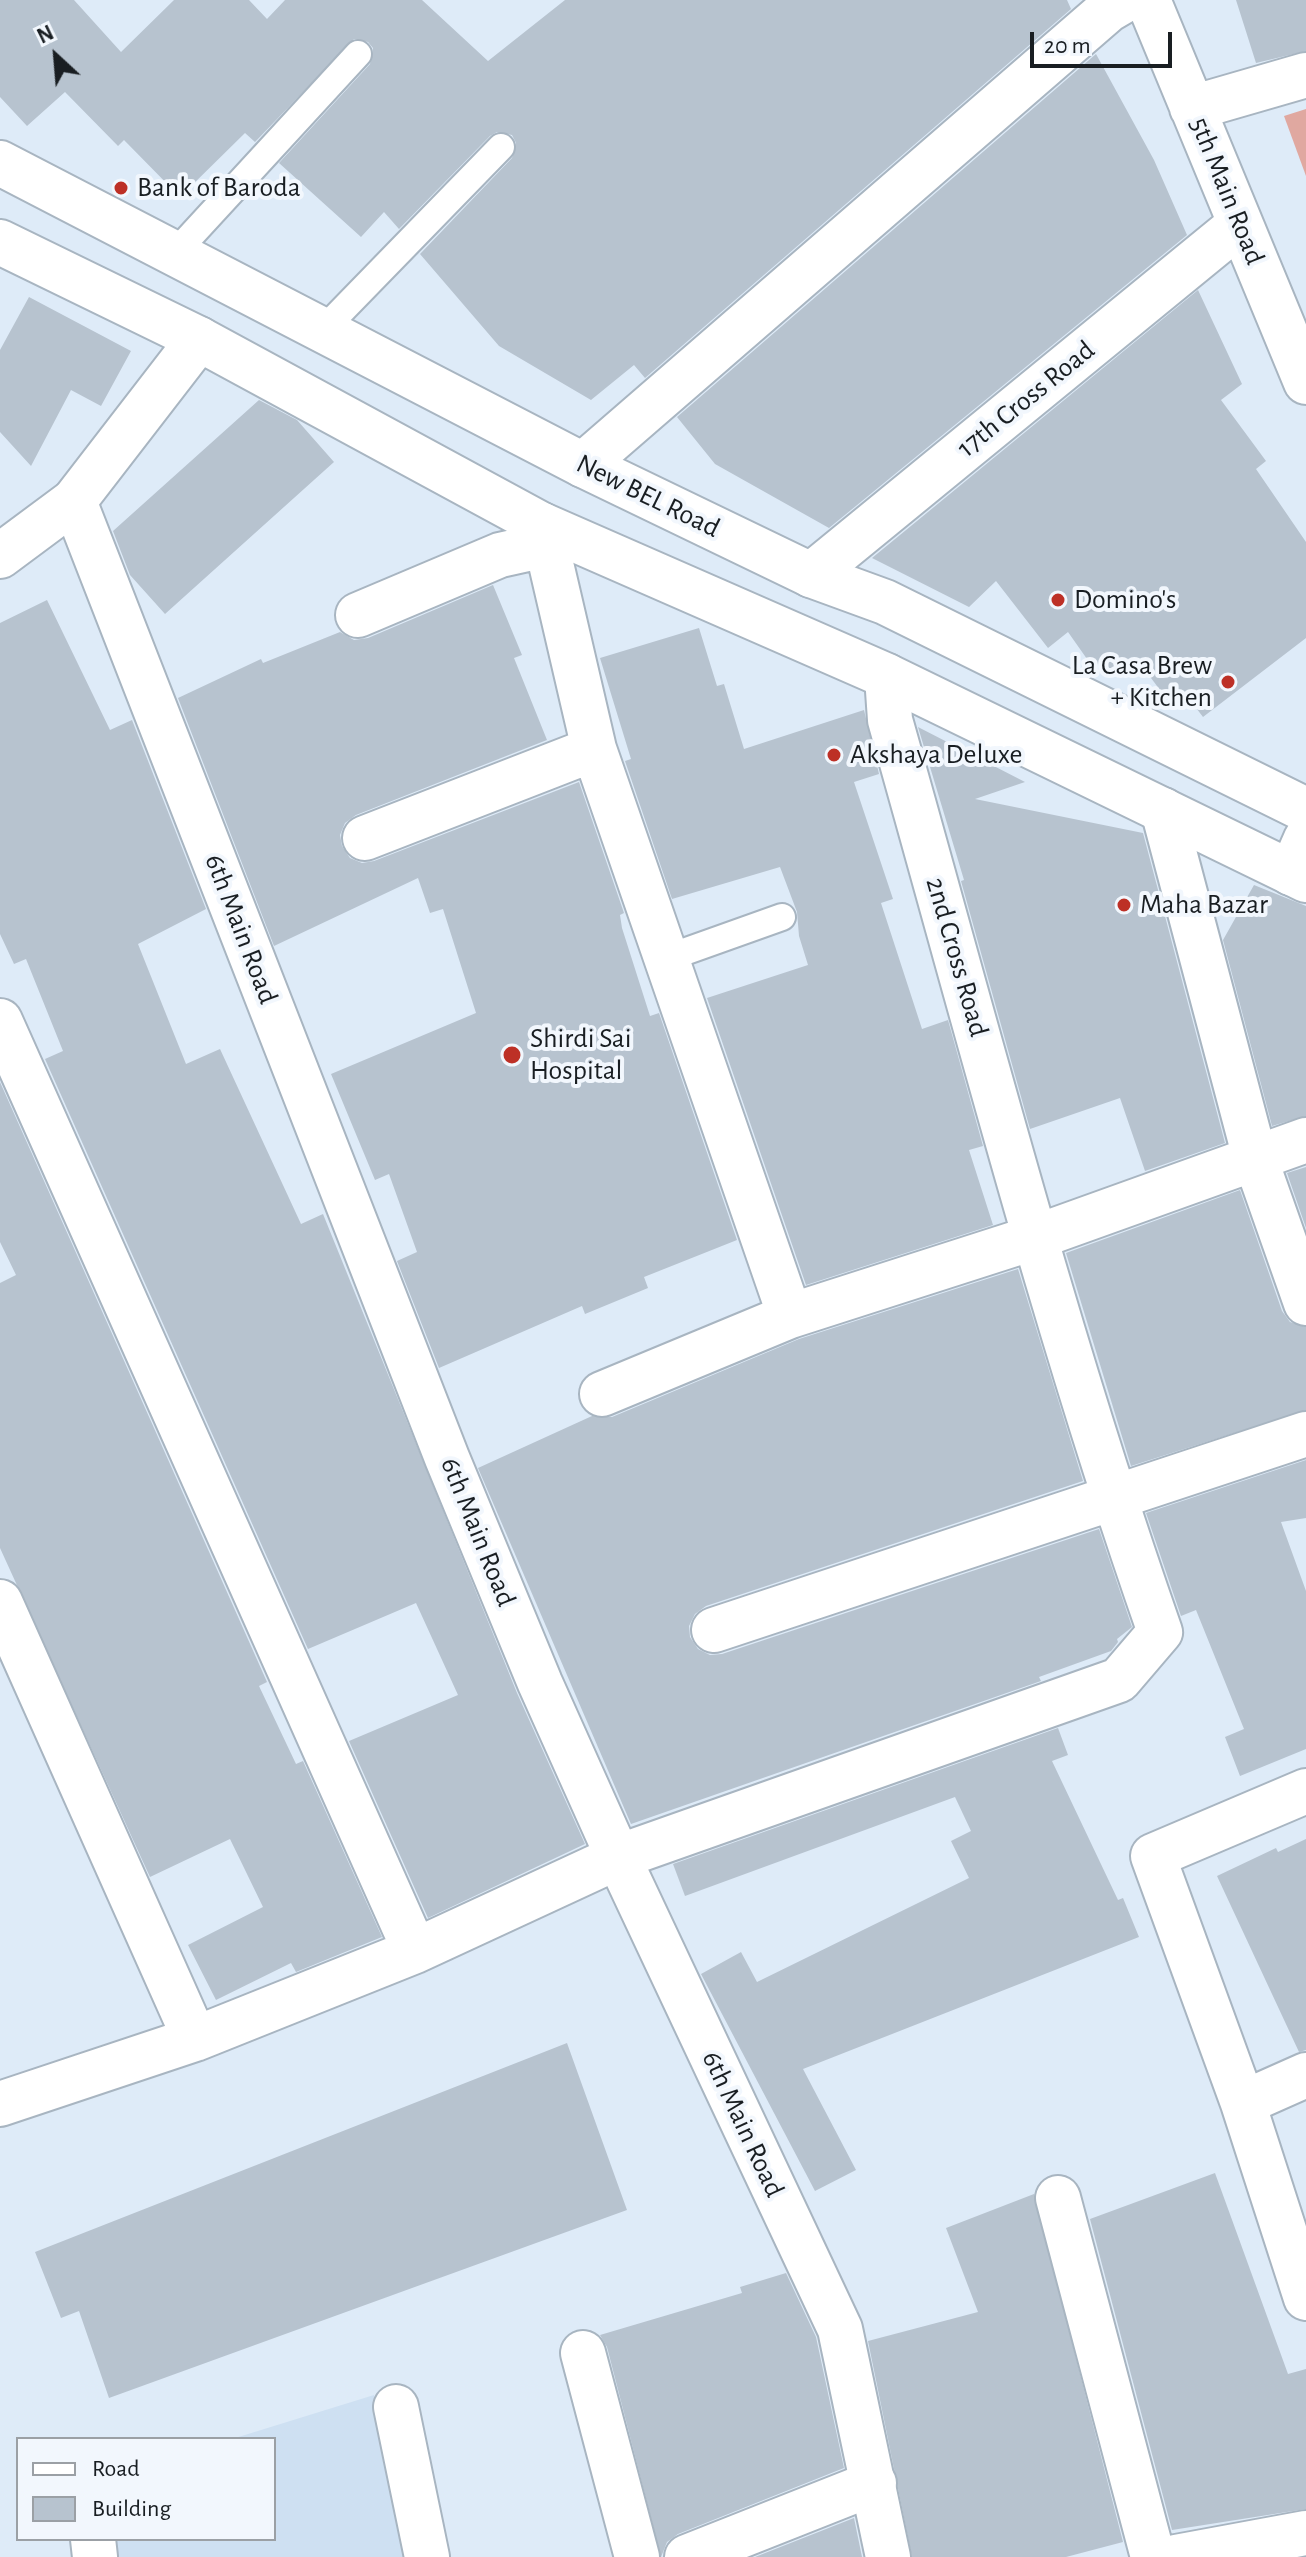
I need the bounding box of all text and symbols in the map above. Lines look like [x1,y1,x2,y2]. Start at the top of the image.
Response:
north arrow [16,16,96,96]
scale bar [1034,16,1176,66]
text: N [34,21,57,48]
text: 20 m [1044,34,1091,58]
street label: 5th Main Road [1182,112,1272,270]
place label: Bank of Baroda [137,171,301,205]
marker: Bank of Baroda [112,179,130,197]
street label: 17th Cross Road [950,333,1102,465]
street label: New BEL Road [571,447,725,545]
place label: Domino's [1074,583,1176,617]
marker: Domino's [1049,591,1067,609]
place label: La Casa Brew + Kitchen [1072,649,1212,715]
marker: La Casa Brew + Kitchen [1219,673,1237,691]
place label: Akshaya Deluxe [850,738,1022,772]
marker: Akshaya Deluxe [825,746,843,764]
street label: 6th Main Road [197,849,285,1009]
street label: 2nd Cross Road [918,873,996,1041]
place label: Maha Bazar [1140,888,1268,922]
marker: Maha Bazar [1115,896,1133,914]
place label: Shirdi Sai Hospital [530,1022,632,1088]
marker: Shirdi Sai Hospital [501,1044,523,1066]
street label: 6th Main Road [433,1453,523,1611]
street label: 6th Main Road [694,2046,792,2202]
legend [16,2437,276,2541]
text: Road [92,2457,140,2481]
text: Building [92,2497,171,2521]

